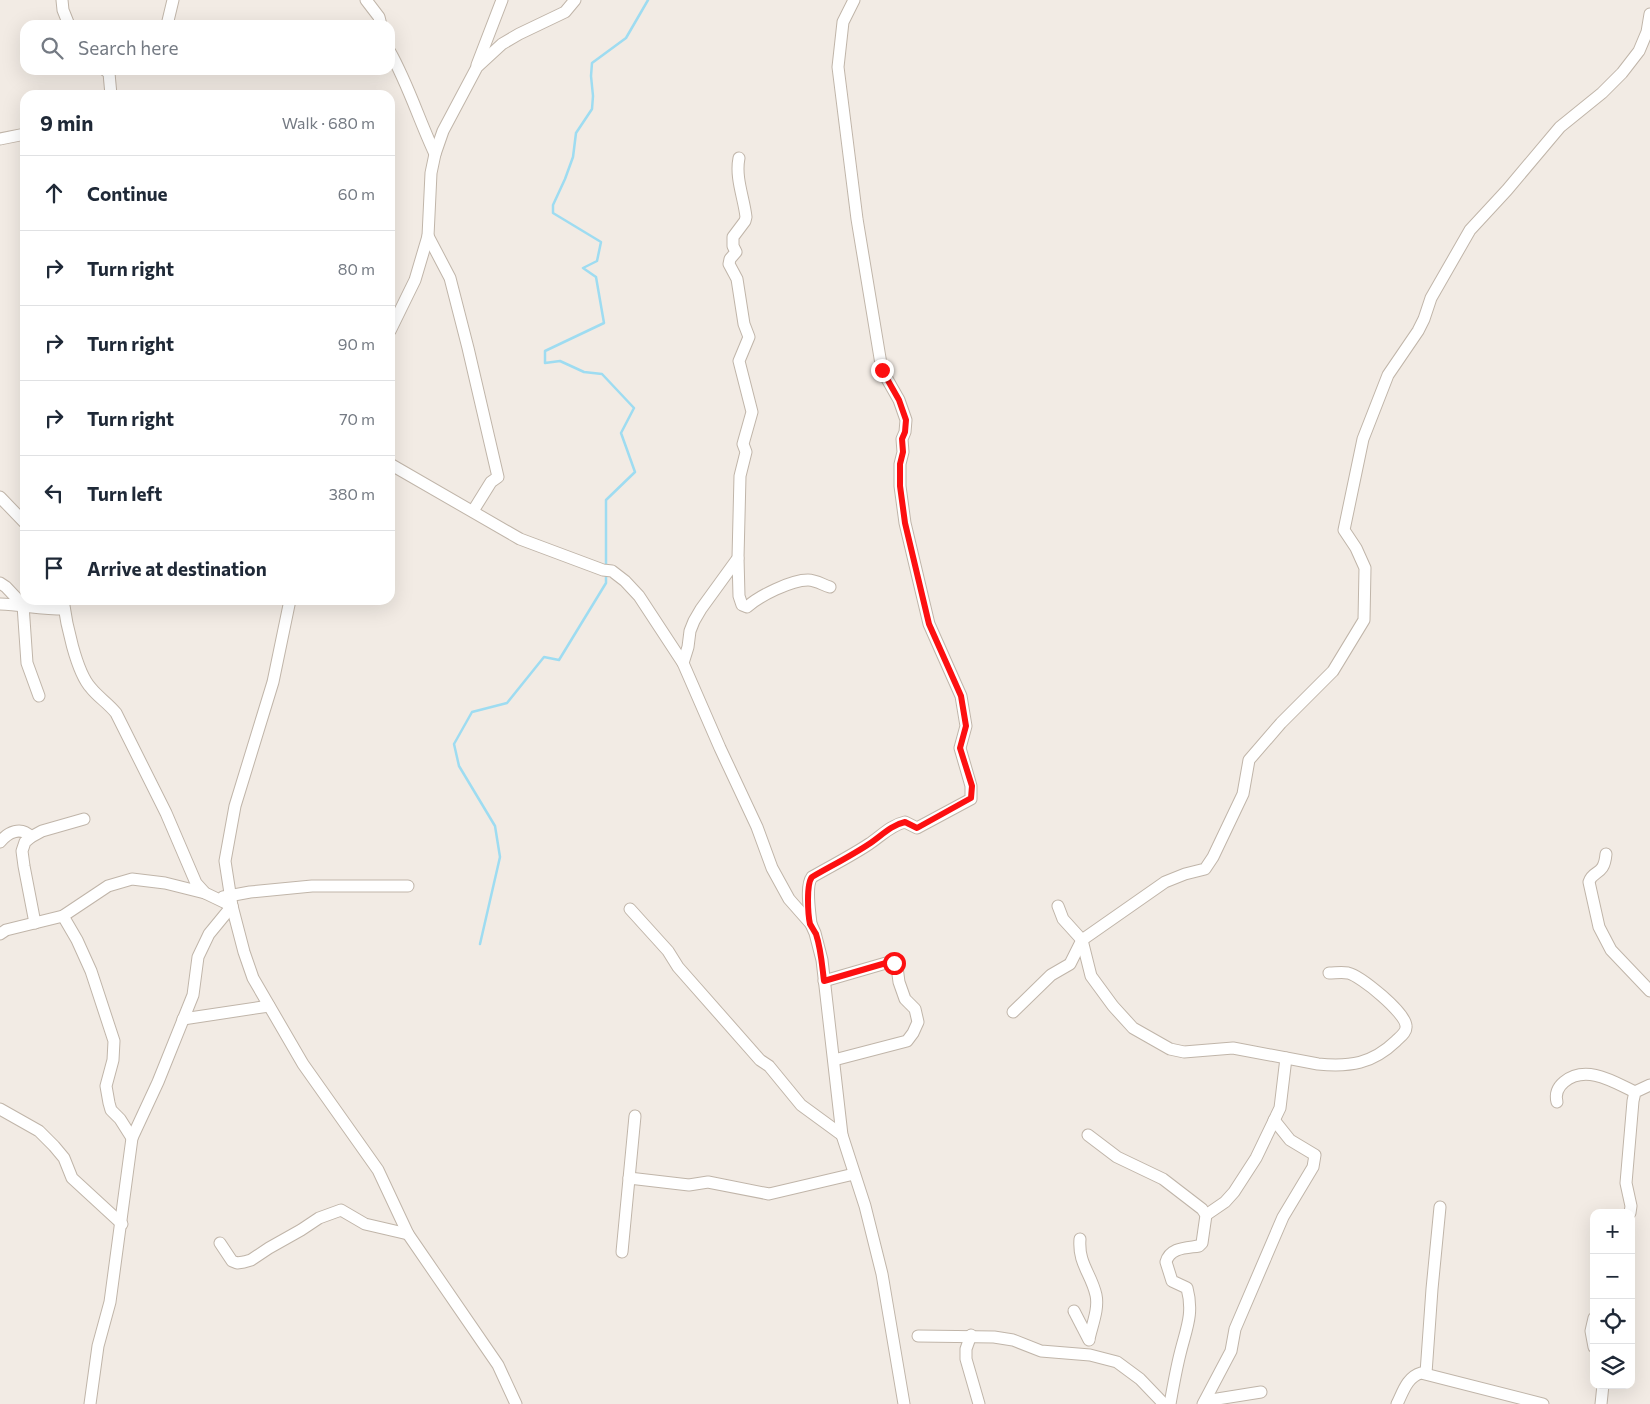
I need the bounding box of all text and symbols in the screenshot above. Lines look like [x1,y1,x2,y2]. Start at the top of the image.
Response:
search box [20,20,395,75]
icon: search [38,34,66,62]
text: Search here [78,36,178,59]
text: 9 min [40,110,93,135]
text: Walk · 680 m [282,113,375,132]
icon: ahead [40,179,68,207]
text: Continue [87,182,167,205]
text: 60 m [338,184,375,203]
icon: right [40,254,68,282]
text: Turn right [87,257,174,280]
text: 80 m [338,259,375,278]
icon: right [40,329,68,357]
text: Turn right [87,332,174,355]
text: 90 m [338,334,375,353]
route end [871,359,894,382]
icon: right [40,404,68,432]
text: Turn right [87,407,174,430]
text: 70 m [339,409,375,428]
icon: left [40,479,68,507]
text: Turn left [87,482,162,505]
text: 380 m [329,484,375,503]
icon: arrive [40,554,68,582]
text: Arrive at destination [87,557,267,580]
route start [883,952,906,975]
map controls [1590,1209,1635,1389]
button: + [1590,1209,1635,1254]
button: − [1590,1254,1635,1299]
button: locate [1590,1299,1635,1344]
button: layers [1590,1344,1635,1389]

